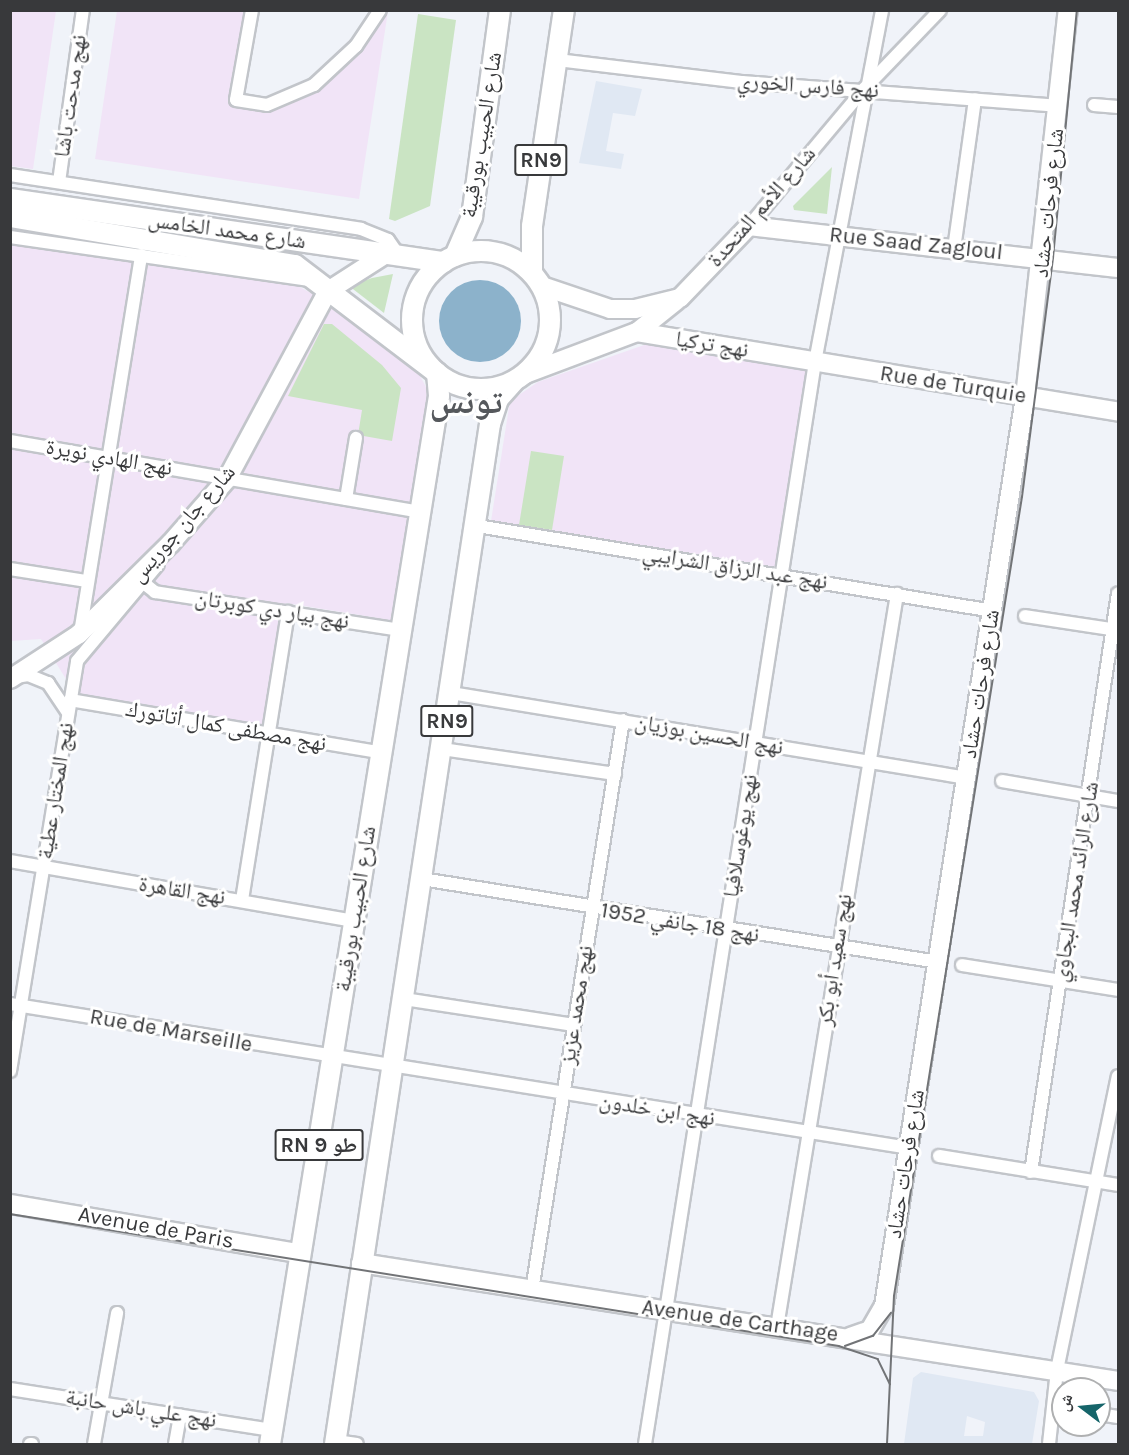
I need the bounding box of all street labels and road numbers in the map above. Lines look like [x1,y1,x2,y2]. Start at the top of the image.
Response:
street label: نهج مدحت باشا [49,33,93,159]
street label: شارع الحبيب بورقيبة [456,50,508,220]
street label: نهج فارس الخوري [736,68,880,104]
street label: شارع فرحات حشاد [1028,127,1070,279]
street label: شارع الأمم المتحدة [702,141,822,273]
road number: RN9 [514,142,568,178]
street label: شارع محمد الخامس [146,207,308,255]
street label: Rue Saad Zagloul [828,222,1004,266]
street label: نهج تركيا [674,326,750,364]
street label: Rue de Turquie [878,360,1028,410]
street label: نهج الهادي نويرة [44,434,174,482]
street label: شارع جان جوريس [125,460,241,588]
street label: نهج عبد الرزاق الشرايبي [641,540,829,596]
street label: نهج بيار دي كوبرتان [193,585,351,635]
street label: شارع فرحات حشاد [956,608,1006,760]
street label: نهج مصطفى كمال أتاتورك [124,696,328,758]
road number: RN9 [420,703,474,739]
street label: نهج الحسين بوزيان [633,709,785,761]
street label: نهج المختار عطية [32,721,80,861]
street label: نهج يوغوسلافيا [718,773,764,899]
street label: شارع الرائد محمد البجاوي [1047,780,1105,984]
street label: شارع الحبيب بورقيبة [330,824,382,994]
street label: نهج القاهرة [137,871,227,911]
street label: نهج سعيد أبو بكر [812,892,858,1028]
street label: نهج 18 جانفي 1952 [599,897,761,949]
street label: نهج محمد عزيز [555,944,599,1066]
street label: Rue de Marseille [88,1004,254,1058]
street label: نهج ابن خلدون [597,1088,717,1132]
street label: شارع فرحات حشاد [881,1088,931,1240]
road number: RN 9 طو [274,1127,364,1163]
street label: Avenue de Paris [76,1201,236,1255]
street label: Avenue de Carthage [640,1294,840,1348]
street label: نهج علي باش حانبة [64,1384,218,1434]

